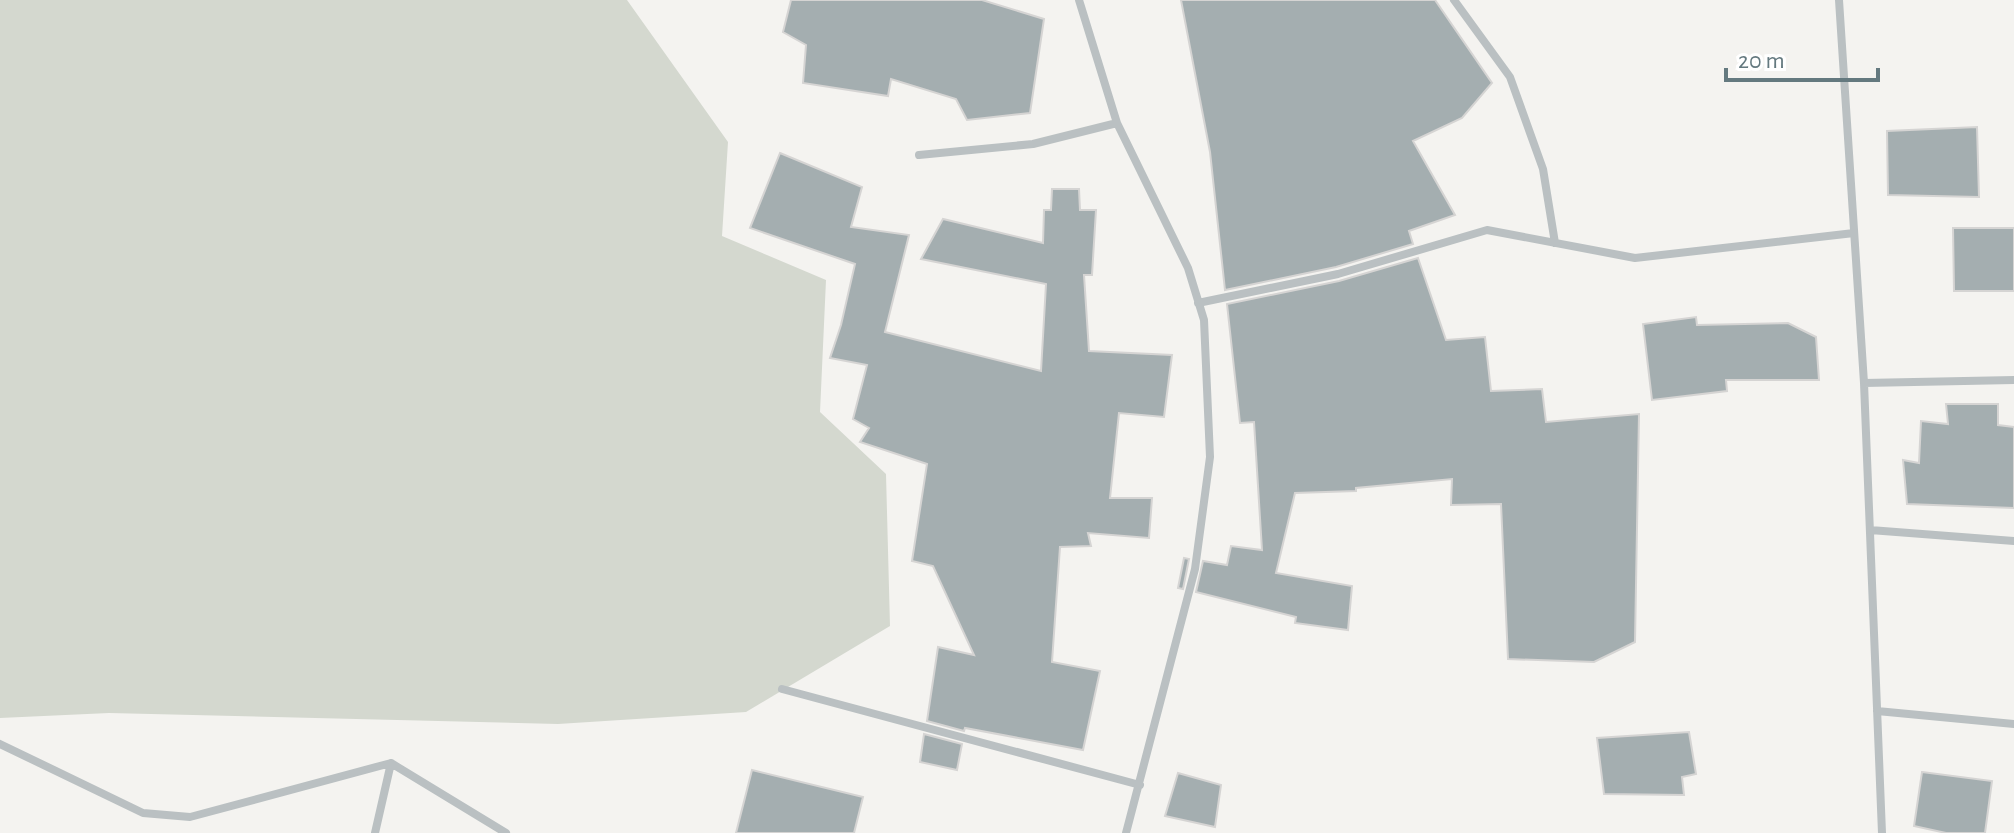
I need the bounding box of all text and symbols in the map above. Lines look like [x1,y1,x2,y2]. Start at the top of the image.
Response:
scale bar [1726,32,1878,82]
text: 20 m [1738,49,1785,73]

